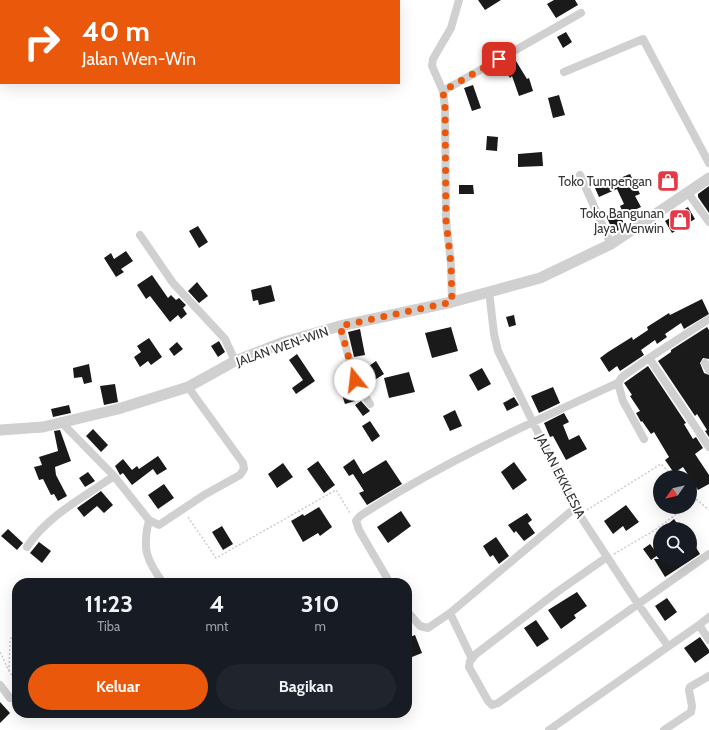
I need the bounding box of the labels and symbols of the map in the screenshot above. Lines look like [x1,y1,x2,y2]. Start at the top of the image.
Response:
pin [482,42,516,76]
shop icon: Toko Tumpengan [655,168,681,194]
place label: Toko Tumpengan [558,173,652,189]
place label: Toko Bangunan Jaya Wenwin [580,205,664,236]
shop icon: Toko Bangunan Jaya Wenwin [667,207,693,233]
street label: JALAN WEN-WIN [233,323,330,370]
position arrow [334,359,376,401]
street label: JALAN EKKLESIA [532,430,589,521]
north arrow [653,470,697,514]

